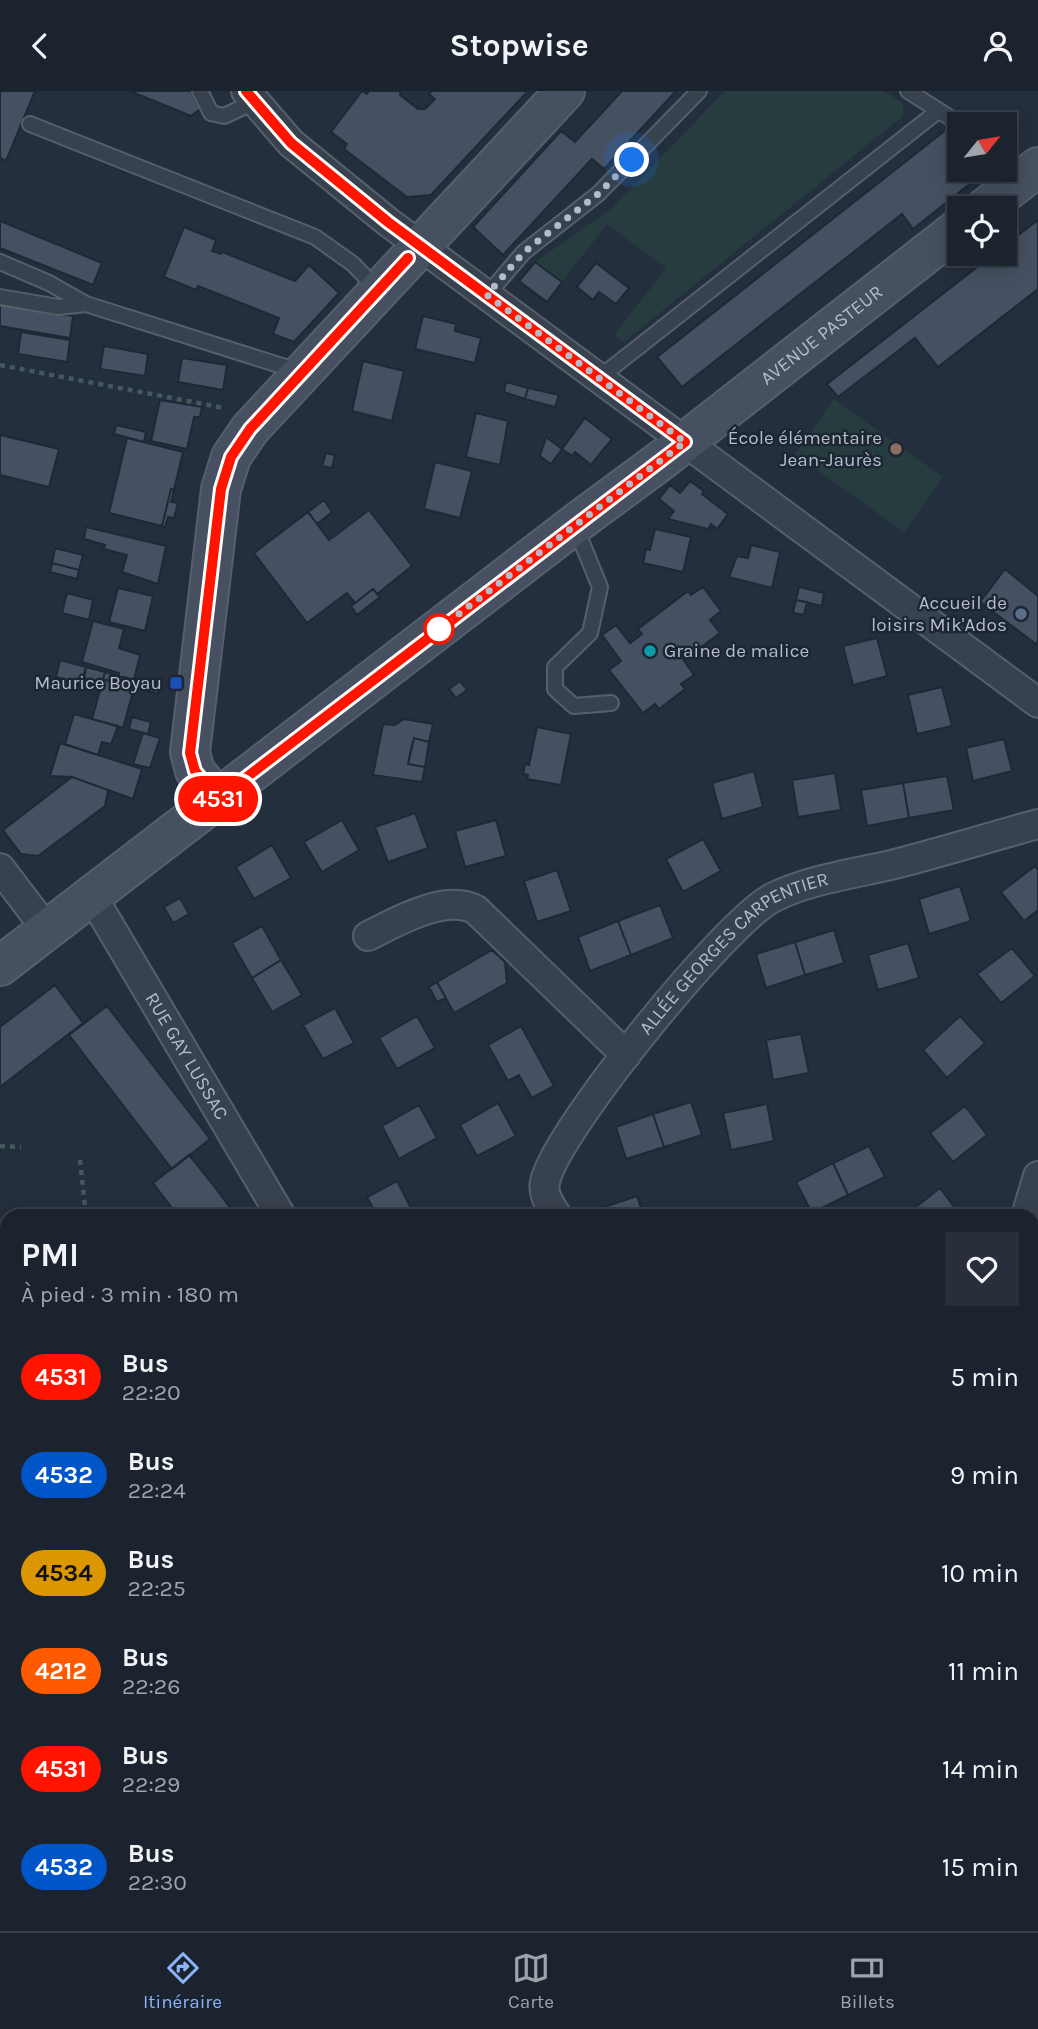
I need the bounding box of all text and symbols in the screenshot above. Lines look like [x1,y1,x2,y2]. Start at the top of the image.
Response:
icon: back [21,27,59,65]
text: Stopwise [449,27,589,64]
icon: person [979,27,1017,65]
north arrow [947,112,1017,182]
map controls [947,112,1017,266]
your location [614,142,649,177]
button: locate [947,196,1017,266]
street label: AVENUE PASTEUR [756,281,887,390]
place label: École élémentaire Jean-Jaurès [728,426,882,471]
marker: École élémentaire Jean-Jaurès [888,441,904,457]
place label: Accueil de loisirs Mik'Ados [871,592,1007,636]
marker: Accueil de loisirs Mik'Ados [1013,606,1029,622]
unlabelled marker [424,614,454,644]
place label: Graine de malice [664,640,809,662]
marker: Graine de malice [642,643,658,659]
place label: Maurice Boyau [34,672,162,694]
marker: Maurice Boyau [168,675,184,691]
line badge: 4531 [169,776,267,822]
text: 4531 [192,785,244,813]
street label: ALLÉE GEORGES CARPENTIER [635,868,831,1039]
street label: RUE GAY LUSSAC [141,989,233,1124]
button: heart [945,1232,1019,1306]
text: PMI [21,1236,79,1274]
text: À pied · 3 min · 180 m [21,1281,239,1308]
text: Bus [122,1348,169,1379]
text: 5 min [950,1362,1019,1393]
text: 4531 [35,1363,87,1391]
text: 22:20 [122,1379,181,1406]
text: Bus [128,1446,175,1477]
text: 9 min [950,1460,1019,1491]
text: 4532 [35,1461,93,1489]
text: 22:24 [128,1477,186,1504]
text: Bus [127,1544,174,1575]
text: 10 min [941,1558,1019,1589]
text: 4534 [35,1559,92,1587]
text: 22:25 [127,1575,186,1602]
text: Bus [122,1642,169,1673]
text: 11 min [948,1656,1019,1687]
text: 4212 [35,1657,87,1685]
text: 22:26 [122,1673,180,1700]
text: Bus [122,1740,169,1771]
text: 14 min [942,1754,1019,1785]
text: 4531 [35,1755,87,1783]
text: 22:29 [122,1771,180,1798]
text: Bus [128,1838,175,1869]
text: 15 min [942,1852,1019,1883]
text: 4532 [35,1853,93,1881]
text: 22:30 [128,1869,187,1896]
tab: Itinéraire [143,1949,222,2013]
tab: Carte [508,1949,554,2013]
tab: Billets [840,1949,895,2013]

